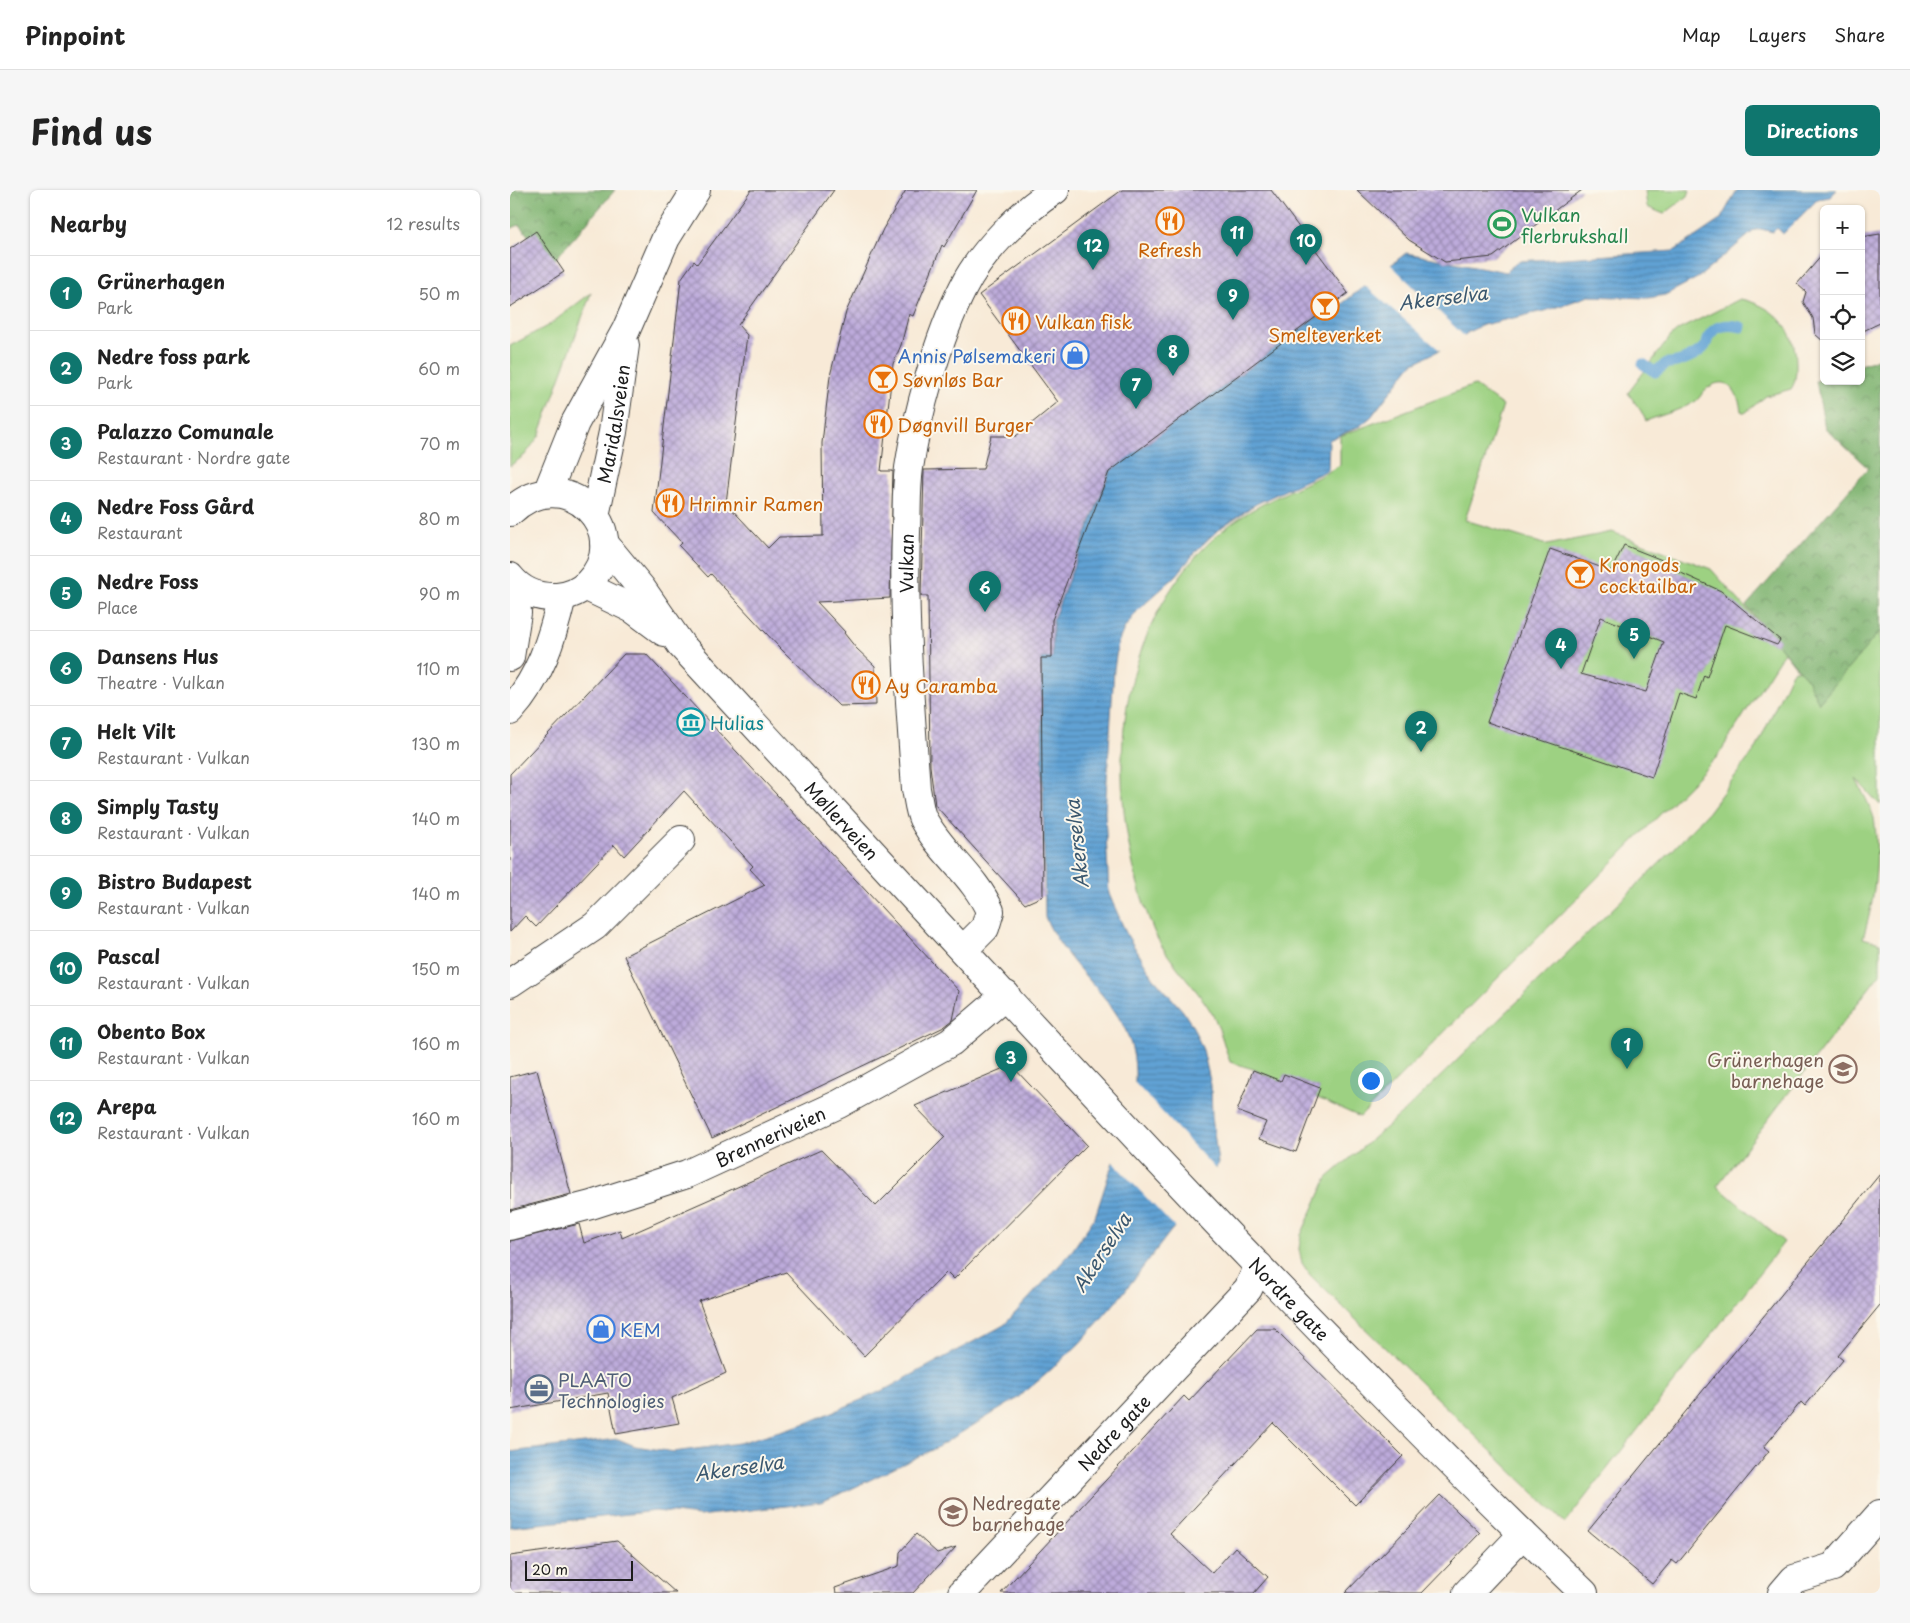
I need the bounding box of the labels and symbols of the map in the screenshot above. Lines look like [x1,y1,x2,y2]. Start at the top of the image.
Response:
place label: Vulkan flerbrukshall [1521,201,1628,249]
restaurant icon: Refresh [1155,206,1185,236]
sports icon: Vulkan flerbrukshall [1487,209,1517,239]
pin: 11 [1221,216,1253,257]
pin: 10 [1290,224,1322,265]
pin: 12 [1077,229,1109,270]
place label: Refresh [1138,236,1202,263]
water label: Akerselva [1397,277,1490,316]
pin: 9 [1217,279,1249,320]
bar icon: Smelteverket [1310,291,1340,321]
restaurant icon: Vulkan fisk [1001,306,1031,336]
place label: Vulkan fisk [1035,308,1132,335]
place label: Smelteverket [1268,321,1382,348]
pin: 8 [1157,335,1189,376]
shop icon: Annis Pølsemakeri [1060,340,1090,370]
place label: Annis Pølsemakeri [898,342,1056,369]
street label: Maridalsveien [589,363,636,486]
bar icon: Søvnløs Bar [868,364,898,394]
place label: Søvnløs Bar [902,366,1004,393]
pin: 7 [1120,368,1152,409]
restaurant icon: Døgnvill Burger [863,409,893,439]
place label: Døgnvill Burger [897,411,1033,438]
restaurant icon: Hrimnir Ramen [655,488,685,518]
place label: Hrimnir Ramen [689,490,823,517]
street label: Vulkan [892,533,919,593]
place label: Krongods cocktailbar [1599,551,1697,599]
bar icon: Krongods cocktailbar [1565,559,1595,589]
pin: 6 [969,571,1001,612]
pin: 5 [1618,618,1650,659]
pin: 4 [1545,628,1577,669]
restaurant icon: Ay Caramba [851,670,881,700]
place label: Ay Caramba [885,672,998,699]
museum icon: Hulias [676,707,706,737]
place label: Hulias [710,709,764,736]
pin: 2 [1405,711,1437,752]
street label: Møllerveien [799,775,886,865]
water label: Akerselva [1057,797,1095,890]
pin: 1 [1611,1028,1643,1069]
pin: 3 [995,1041,1027,1082]
place label: Grünerhagen barnehage [1707,1046,1824,1094]
school or university icon: Grünerhagen barnehage [1828,1054,1858,1084]
your location [1358,1068,1384,1094]
street label: Brenneriveien [710,1099,830,1173]
water label: Akerselva [1065,1206,1138,1297]
street label: Nordre gate [1243,1251,1336,1346]
shop icon: KEM [586,1314,616,1344]
place label: KEM [620,1316,661,1343]
place label: PLAATO Technologies [558,1366,664,1414]
office icon: PLAATO Technologies [524,1374,554,1404]
street label: Nedre gate [1071,1388,1156,1476]
water label: Akerselva [693,1447,787,1487]
place label: Nedregate barnehage [972,1489,1065,1537]
school or university icon: Nedregate barnehage [938,1497,968,1527]
scale bar [525,1558,632,1581]

